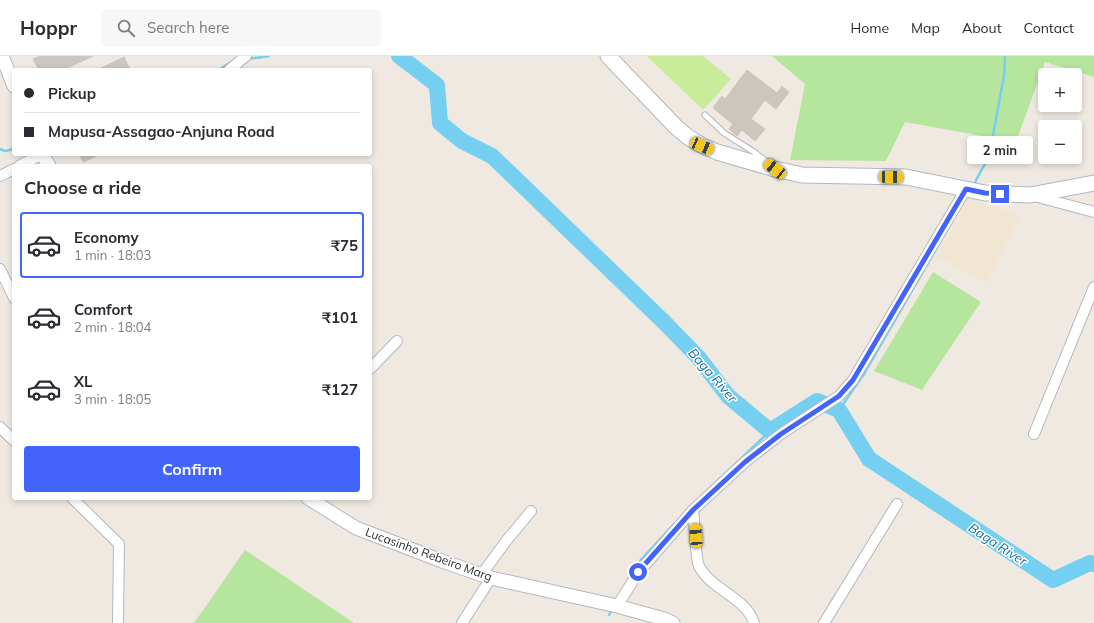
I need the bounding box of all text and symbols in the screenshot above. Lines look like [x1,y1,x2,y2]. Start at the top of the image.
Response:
search box [101,10,381,46]
text: Hoppr [20,16,77,40]
icon: search [115,17,137,39]
text: Search here [147,18,229,37]
text: Home [850,19,889,37]
text: Map [911,19,940,37]
text: About [962,19,1002,37]
text: Contact [1024,19,1074,37]
map controls [1038,68,1082,164]
button: + [1038,68,1082,112]
text: Pickup [48,84,96,103]
button: − [1038,120,1082,164]
text: Mapusa-Assagao-Anjuna Road [48,122,275,141]
car [689,136,715,156]
callout: 2 min [967,136,1033,164]
text: 2 min [983,142,1017,158]
car [762,157,788,181]
car [879,171,903,183]
text: Choose a ride [24,176,141,199]
route end [991,185,1009,203]
icon: car [26,227,62,263]
text: Economy [74,228,139,247]
text: ₹75 [331,236,358,255]
text: 1 min · 18:03 [74,247,151,263]
icon: car [26,299,62,335]
text: Comfort [74,300,132,319]
text: ₹101 [322,308,358,327]
text: 2 min · 18:04 [74,319,151,335]
water label: Baga River [685,345,742,406]
icon: car [26,371,62,407]
text: XL [74,372,92,391]
text: ₹127 [322,380,358,399]
text: 3 min · 18:05 [74,391,151,407]
button: Confirm [24,446,360,492]
water label: Baga River [966,519,1031,569]
street label: Lucasinho Rebeiro Marg [364,524,494,584]
car [689,524,703,548]
route start [629,563,647,581]

